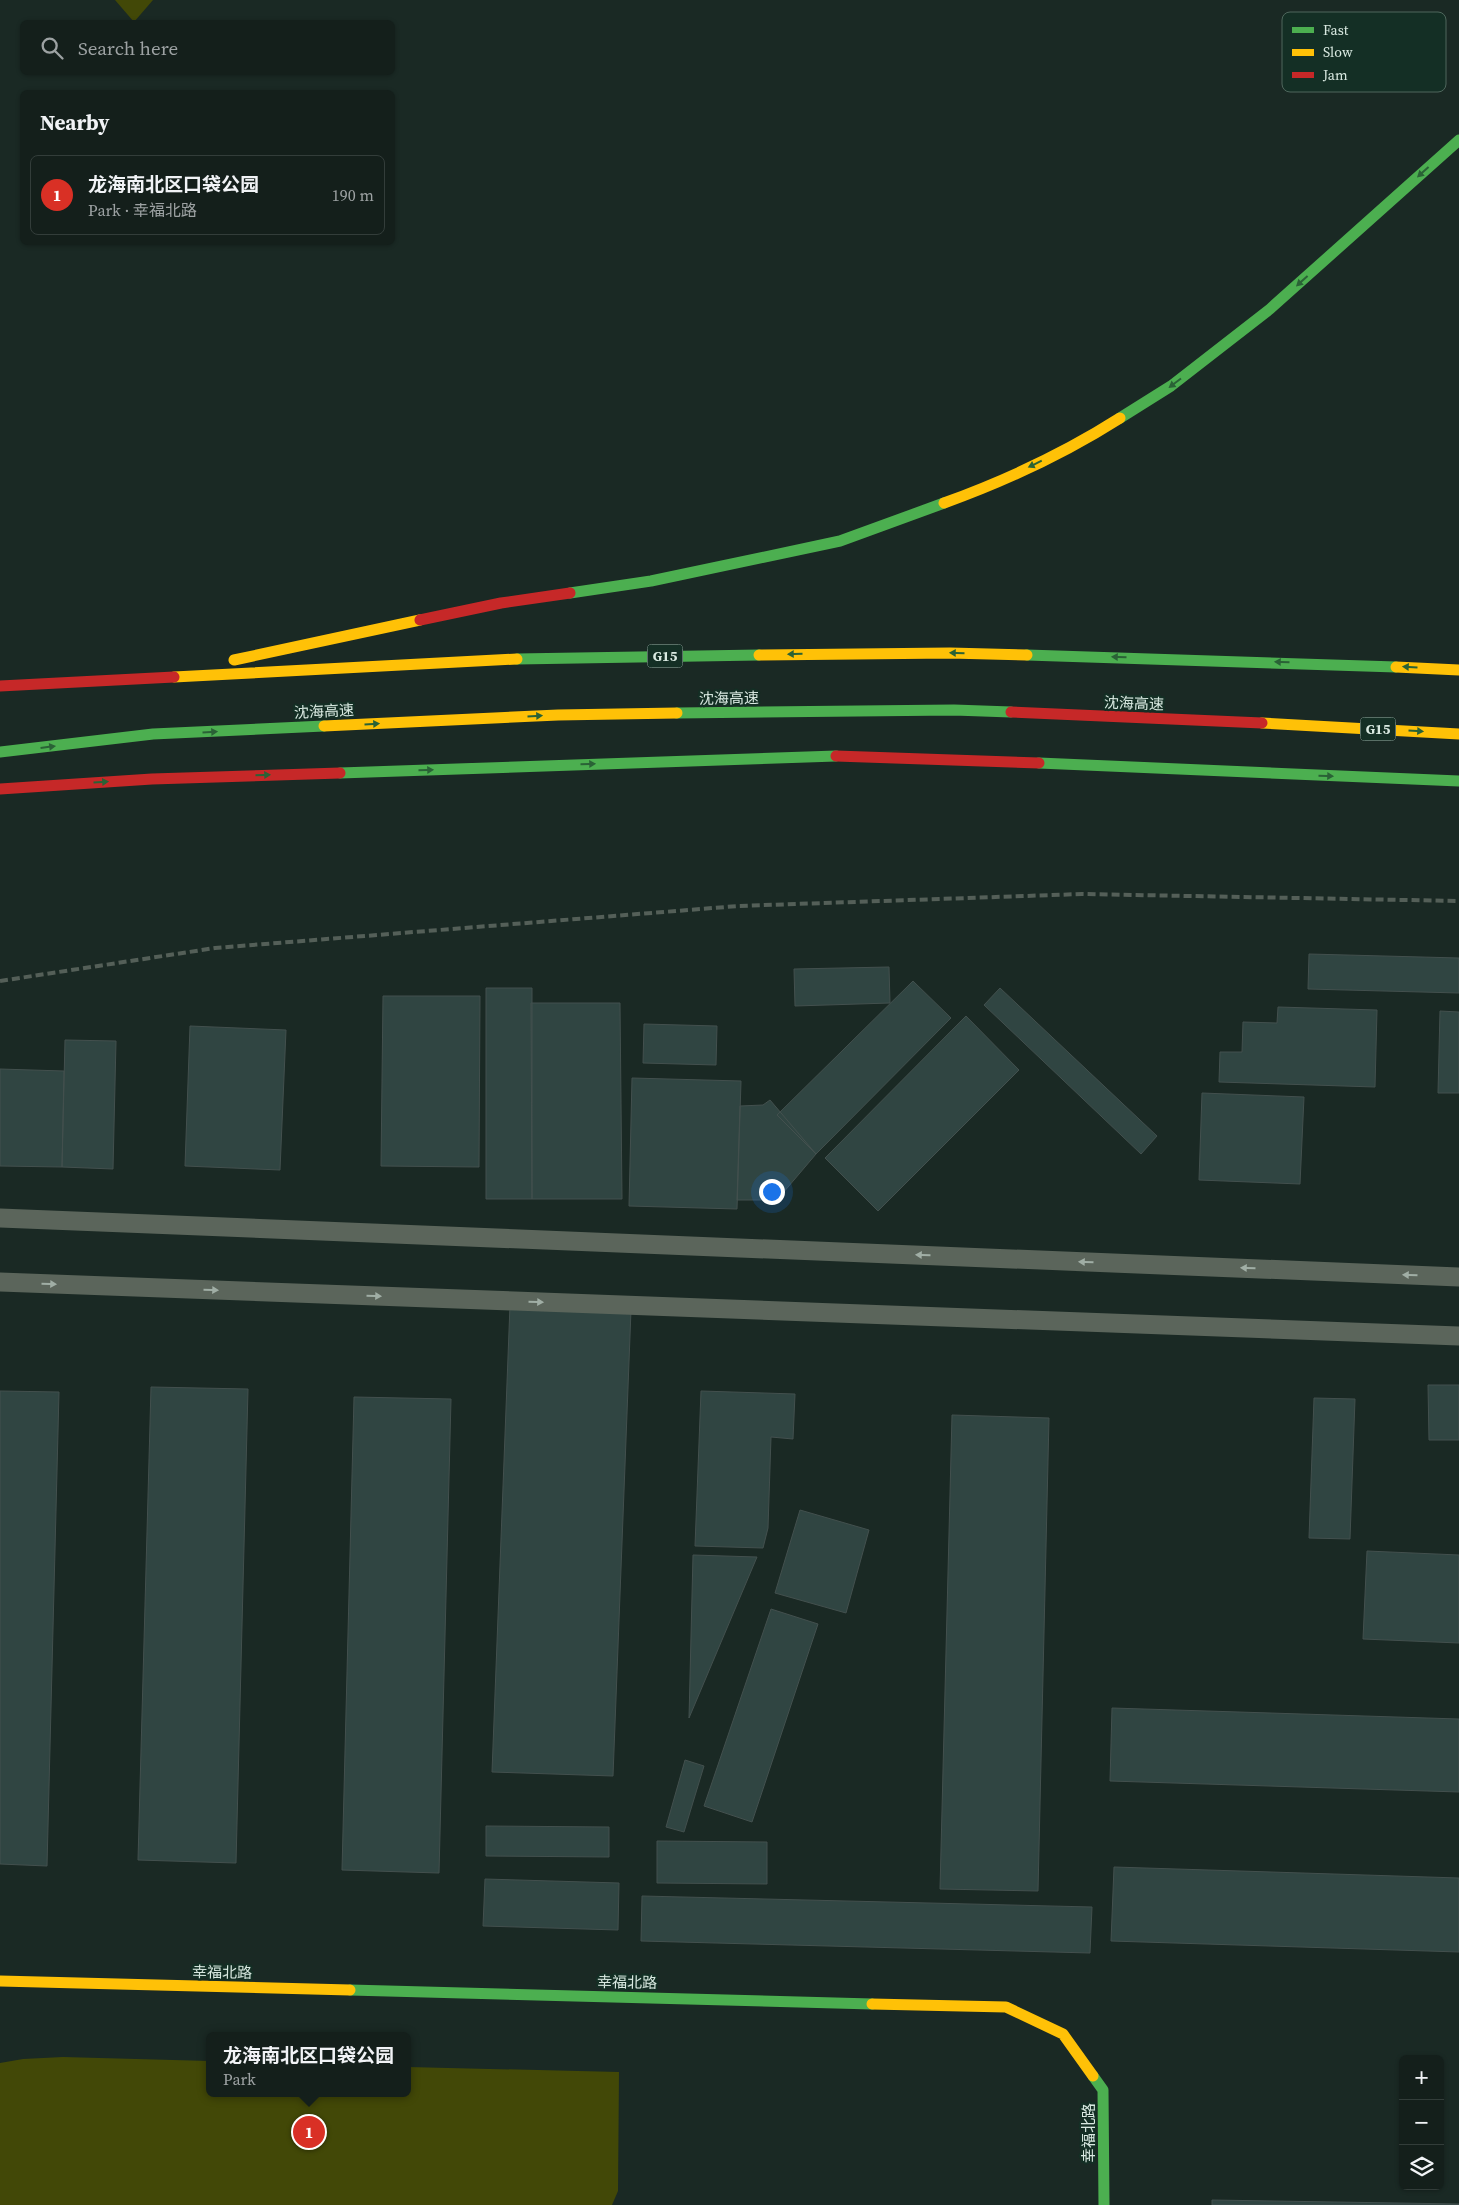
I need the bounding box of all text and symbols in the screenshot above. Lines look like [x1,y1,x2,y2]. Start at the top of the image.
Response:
legend [1282,12,1446,92]
search box [20,20,395,75]
text: Fast [1323,20,1349,40]
icon: search [38,34,66,62]
text: Search here [78,35,178,61]
text: Slow [1323,42,1353,62]
text: Jam [1322,65,1348,85]
text: Nearby [40,108,110,137]
one-way arrow [1416,167,1429,178]
text: 龙海南北区口袋公园 [88,171,259,197]
text: 1 [53,184,61,206]
text: 190 m [332,184,374,206]
text: Park · 幸福北路 [88,199,197,221]
one-way arrow [1296,275,1308,287]
one-way arrow [1168,378,1182,388]
one-way arrow [1028,460,1042,468]
road number: G15 [648,644,682,668]
one-way arrow [949,649,965,657]
one-way arrow [786,650,802,658]
one-way arrow [1111,653,1127,661]
one-way arrow [1274,658,1290,666]
one-way arrow [1402,663,1418,671]
street label: 沈海高速 [699,687,759,709]
street label: 沈海高速 [1104,691,1164,715]
street label: 沈海高速 [293,699,355,723]
one-way arrow [527,711,543,719]
road number: G15 [1360,718,1396,741]
one-way arrow [365,719,381,727]
one-way arrow [202,727,218,735]
one-way arrow [1408,728,1424,736]
one-way arrow [41,743,57,751]
one-way arrow [580,760,596,768]
one-way arrow [418,765,434,773]
one-way arrow [256,771,272,779]
one-way arrow [1318,772,1334,780]
one-way arrow [93,778,109,786]
your location [759,1179,785,1205]
one-way arrow [915,1251,931,1259]
one-way arrow [1077,1257,1093,1265]
one-way arrow [1240,1264,1256,1272]
one-way arrow [1402,1270,1418,1278]
one-way arrow [41,1280,57,1288]
one-way arrow [203,1286,219,1294]
one-way arrow [366,1292,382,1300]
one-way arrow [528,1298,544,1306]
street label: 幸福北路 [192,1961,252,1983]
street label: 幸福北路 [597,1971,657,1993]
popup [206,2032,411,2097]
text: 龙海南北区口袋公园 [223,2042,394,2068]
map controls [1399,2055,1444,2190]
button: + [1399,2055,1444,2100]
text: Park [223,2068,256,2090]
button: − [1399,2100,1444,2145]
street label: 幸福北路 [1078,2103,1099,2163]
pin: 1 [293,2113,325,2151]
button: layers [1399,2145,1444,2190]

